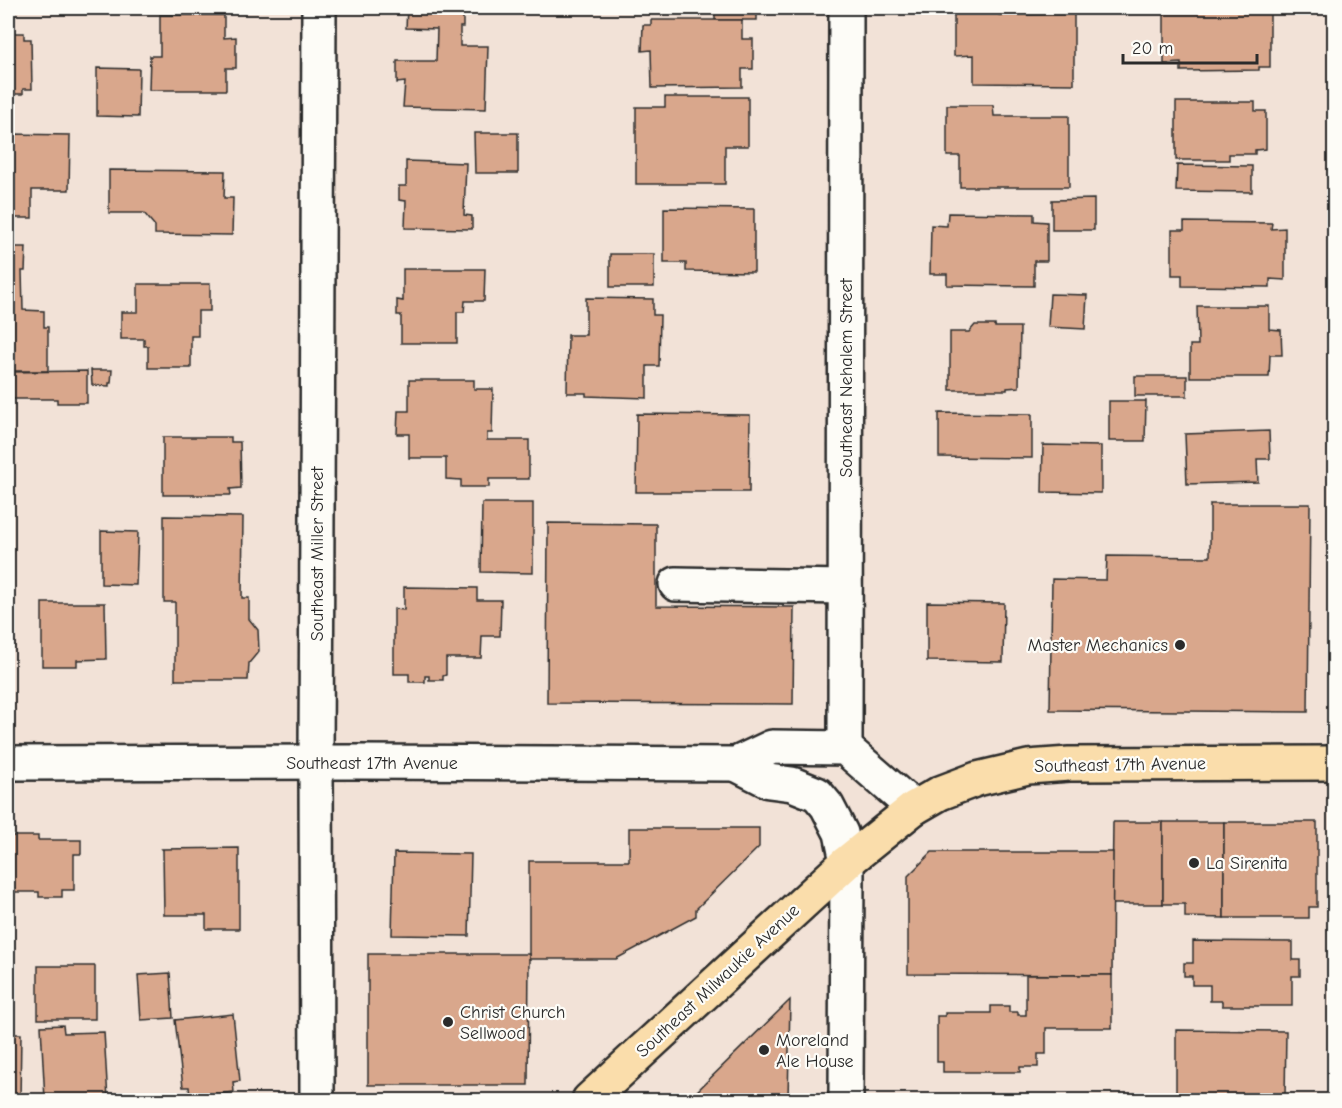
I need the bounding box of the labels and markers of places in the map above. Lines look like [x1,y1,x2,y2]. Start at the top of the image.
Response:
place label: Master Mechanics [1027,635,1168,656]
marker: Master Mechanics [1173,638,1187,652]
place label: La Sirenita [1206,853,1288,874]
marker: La Sirenita [1187,856,1201,870]
place label: Christ Church Sellwood [460,1002,565,1044]
marker: Christ Church Sellwood [441,1015,455,1029]
place label: Moreland Ale House [776,1030,854,1072]
marker: Moreland Ale House [757,1043,771,1057]

